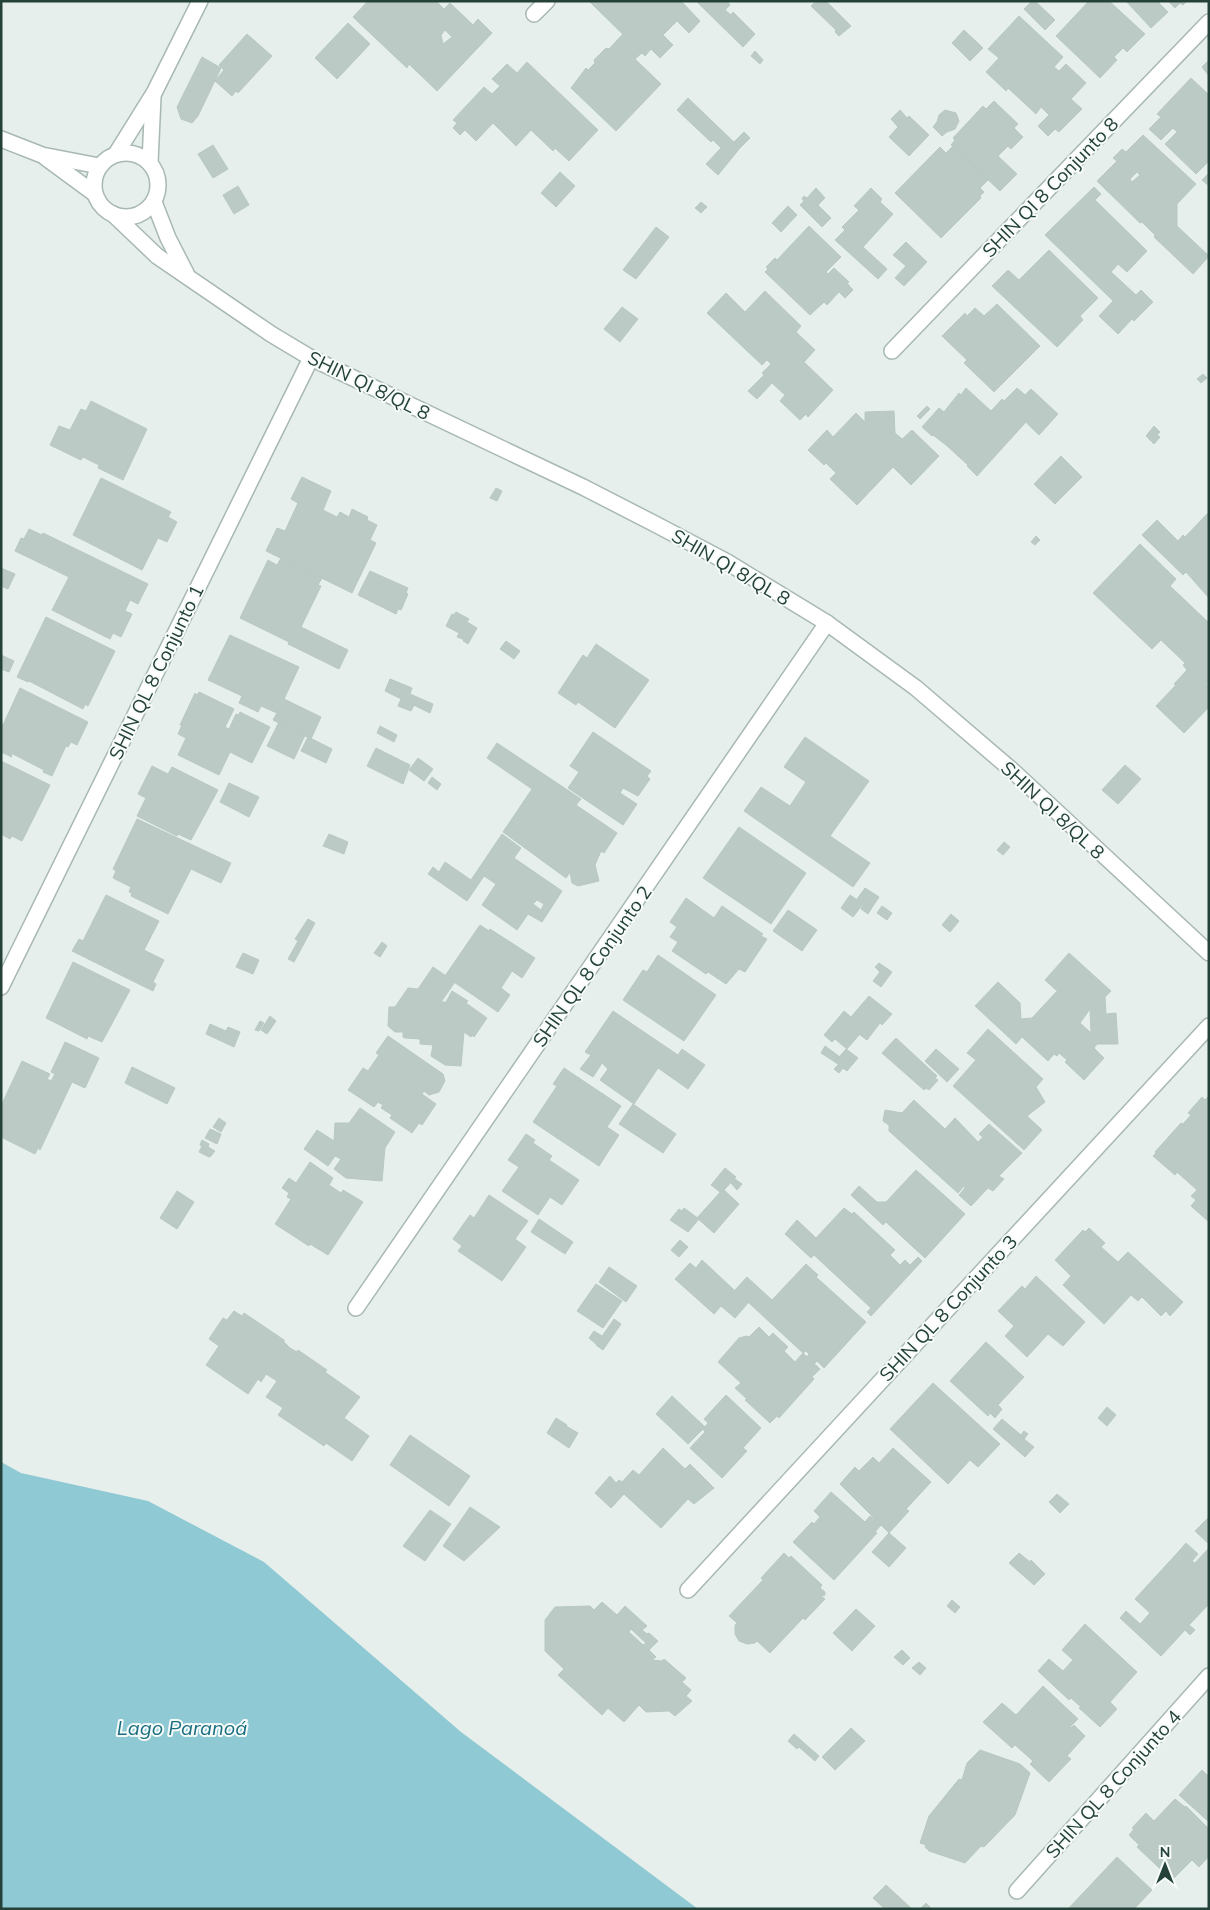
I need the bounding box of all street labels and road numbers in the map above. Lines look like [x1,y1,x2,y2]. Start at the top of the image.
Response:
street label: SHIN QI 8 Conjunto 8 [977,112,1123,262]
street label: SHIN QI 8/QL 8 [304,345,434,425]
street label: SHIN QI 8/QL 8 [667,523,795,611]
street label: SHIN QL 8 Conjunto 1 [103,581,209,763]
street label: SHIN QI 8/QL 8 [996,756,1110,864]
street label: SHIN QL 8 Conjunto 2 [527,881,657,1051]
street label: SHIN QL 8 Conjunto 3 [874,1230,1022,1386]
street label: SHIN QL 8 Conjunto 4 [1040,1705,1186,1863]

